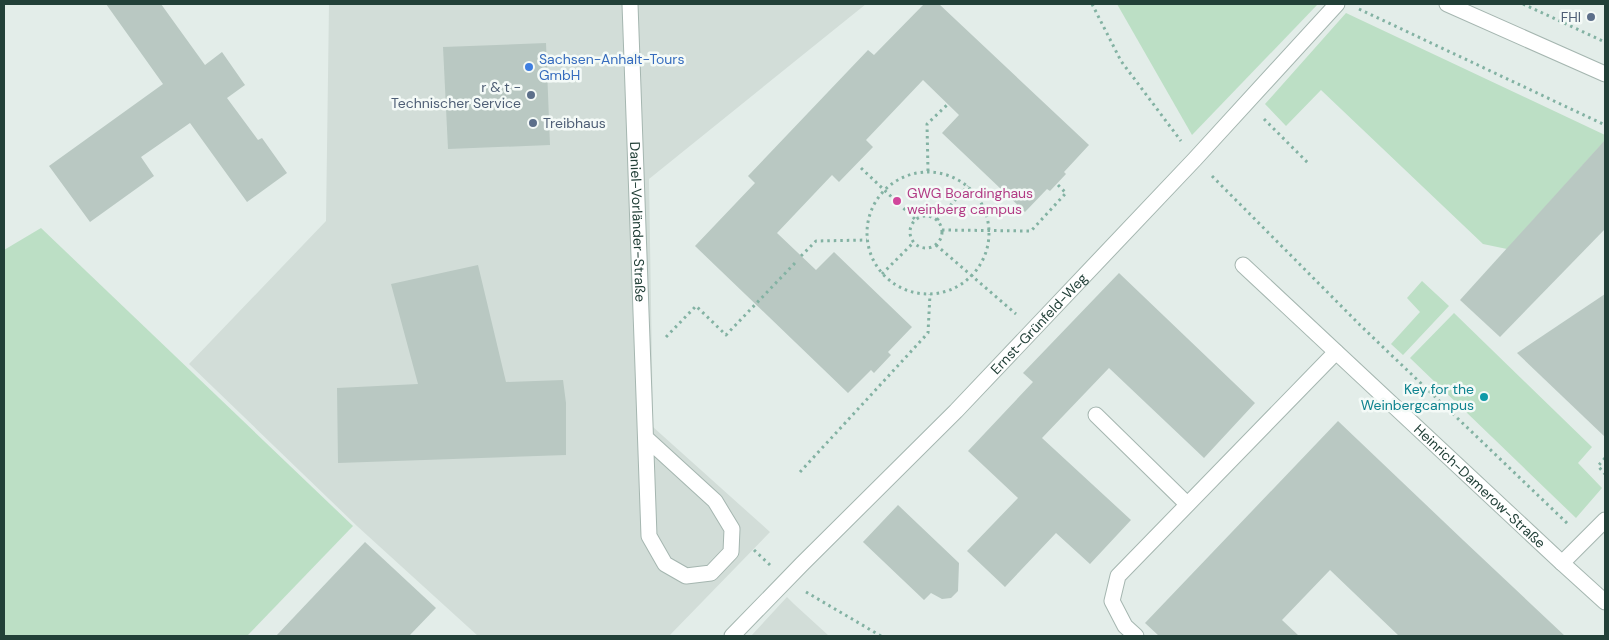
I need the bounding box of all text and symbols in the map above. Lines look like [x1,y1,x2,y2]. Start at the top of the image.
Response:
place label: FHI [1561,8,1581,26]
marker: FHI [1585,11,1597,23]
place label: Sachsen-Anhalt-Tours GmbH [539,50,685,84]
marker: Sachsen-Anhalt-Tours GmbH [523,61,535,73]
place label: r & t - Technischer Service [391,78,521,112]
marker: r & t - Technischer Service [525,89,537,101]
place label: Treibhaus [543,114,606,132]
marker: Treibhaus [527,117,539,129]
street label: Daniel-Vorländer-Straße [626,141,650,302]
place label: GWG Boardinghaus weinberg campus [907,184,1033,218]
marker: GWG Boardinghaus weinberg campus [891,195,903,207]
street label: Ernst-Grünfeld-Weg [987,269,1091,378]
place label: Key for the Weinbergcampus [1361,380,1474,414]
marker: Key for the Weinbergcampus [1478,391,1490,403]
street label: Heinrich-Damerow-Straße [1410,420,1549,552]

